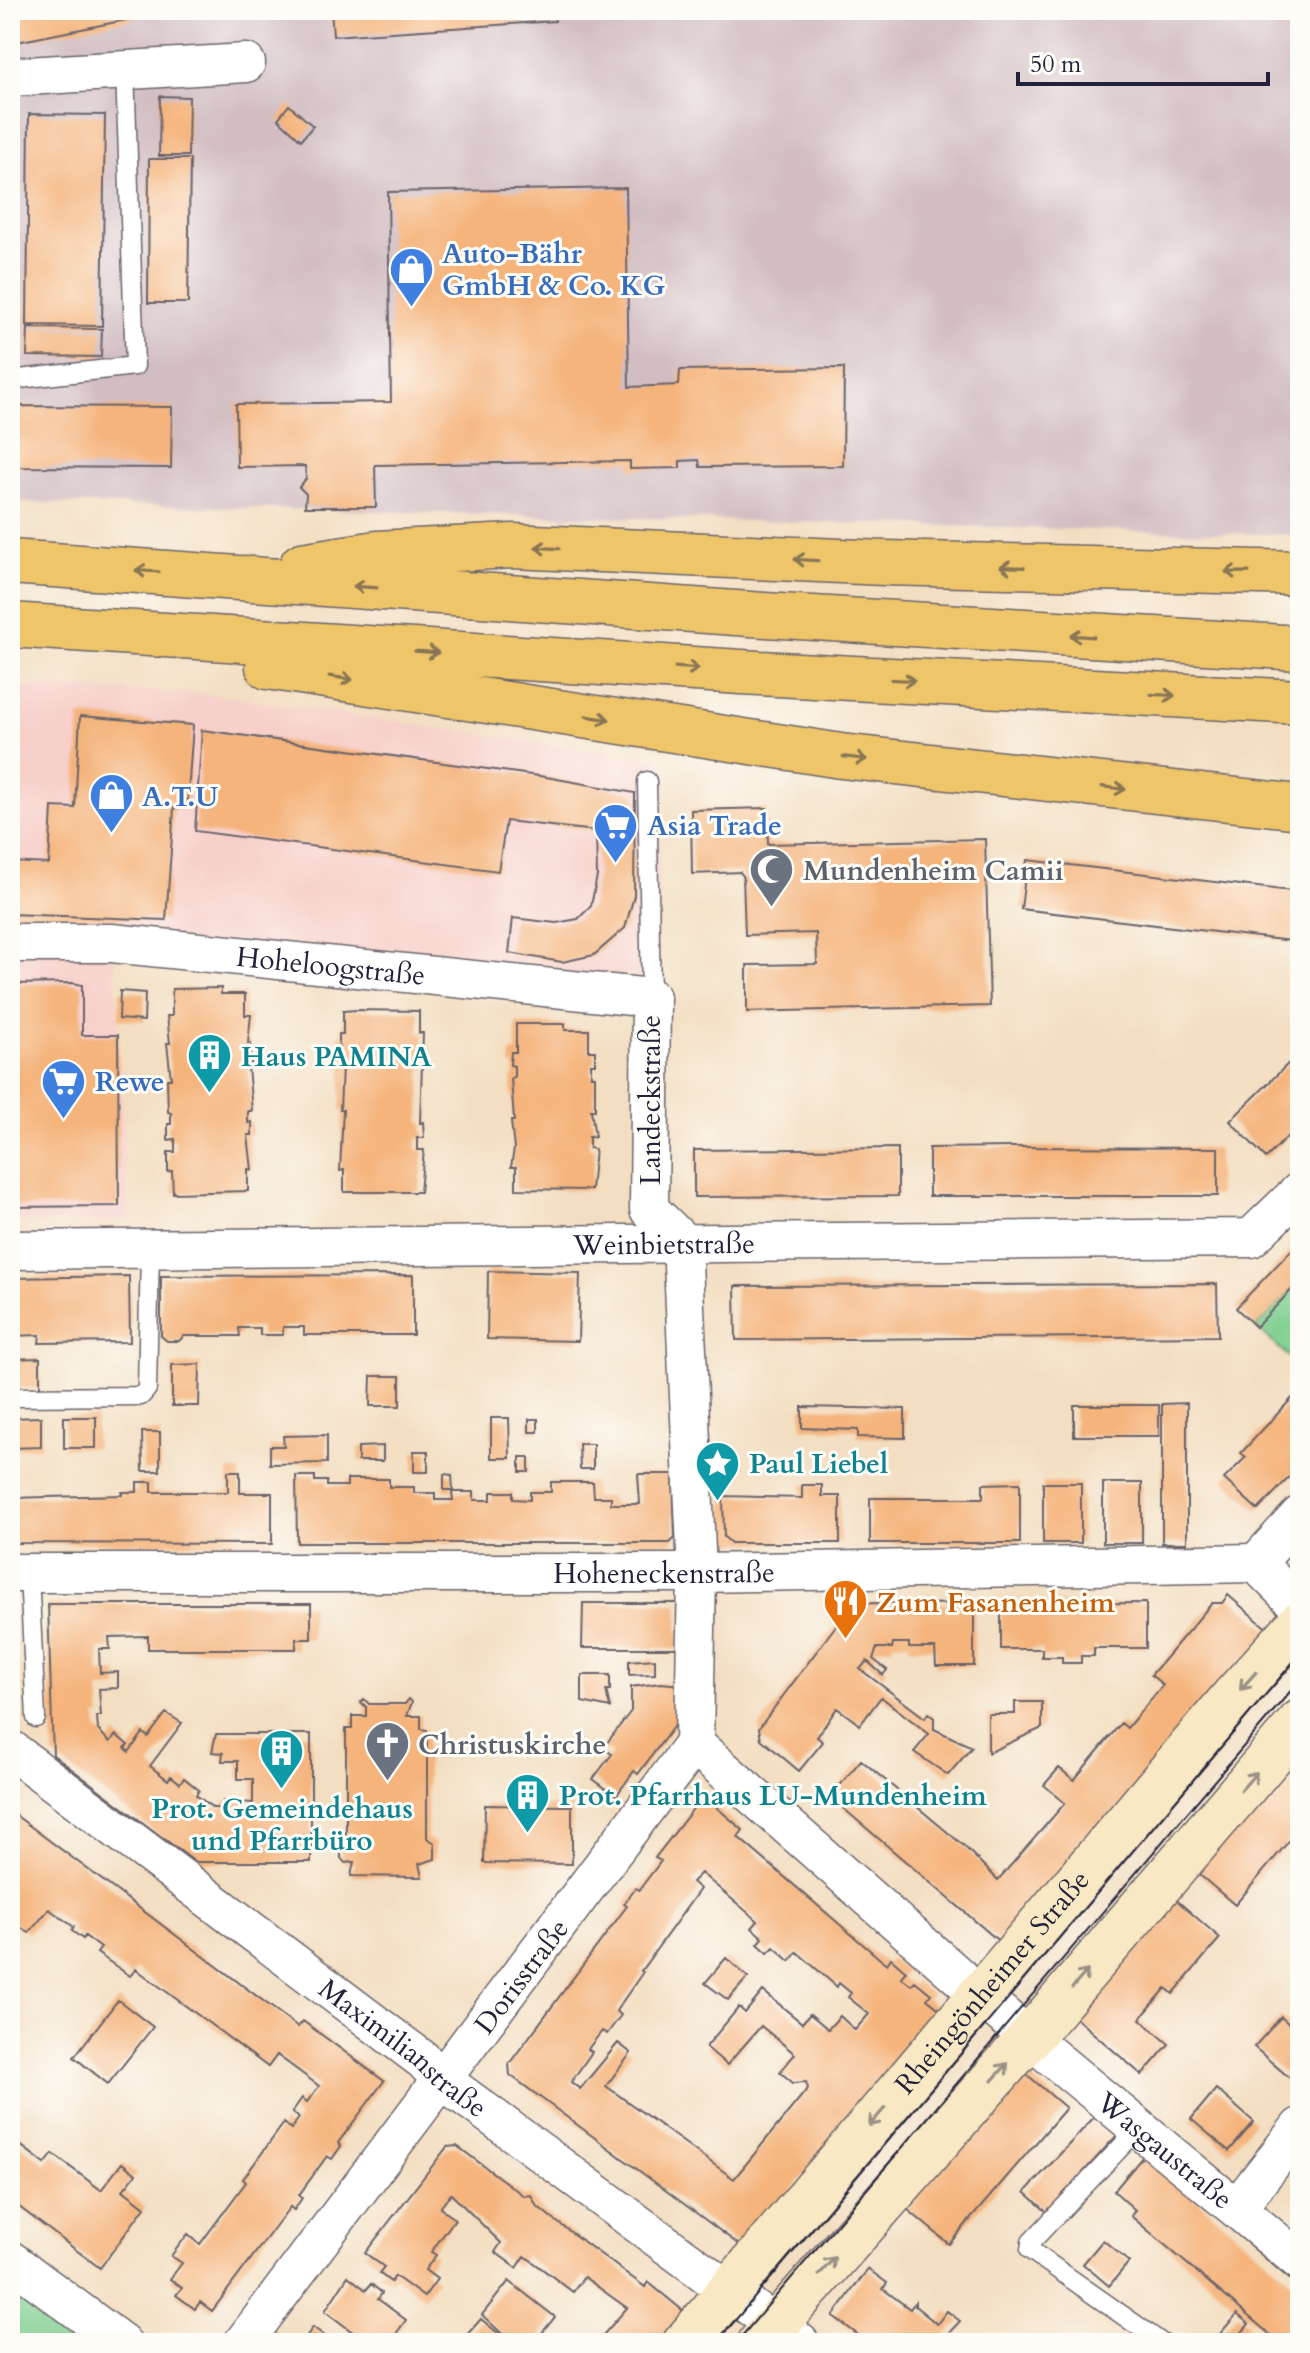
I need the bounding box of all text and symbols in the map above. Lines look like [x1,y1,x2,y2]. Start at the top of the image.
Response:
scale bar [1018,36,1268,86]
text: 50 m [1030,48,1082,81]
place label: Auto-Bähr GmbH & Co. KG [442,235,666,305]
shop icon: Auto-Bähr GmbH & Co. KG [387,245,435,308]
one-way arrow [534,540,561,555]
one-way arrow [793,552,820,567]
one-way arrow [999,559,1026,574]
one-way arrow [134,563,161,578]
one-way arrow [1224,564,1251,580]
one-way arrow [352,579,379,594]
one-way arrow [1069,628,1096,643]
one-way arrow [413,644,440,659]
one-way arrow [673,661,700,676]
one-way arrow [328,671,354,686]
one-way arrow [889,673,916,688]
one-way arrow [1149,687,1176,702]
one-way arrow [585,712,610,727]
one-way arrow [842,751,867,766]
shop icon: A.T.U [87,772,135,835]
place label: A.T.U [142,778,218,816]
one-way arrow [1100,781,1126,796]
supermarket icon: Asia Trade [592,801,640,864]
place label: Asia Trade [647,807,782,845]
mosque icon: Mundenheim Camii [748,846,796,909]
place label: Mundenheim Camii [803,852,1064,890]
street label: Hoheloogstraße [234,938,427,995]
street label: Landeckstraße [632,1015,670,1185]
building icon: Haus PAMINA [186,1032,234,1095]
place label: Haus PAMINA [241,1038,432,1076]
supermarket icon: Rewe [40,1057,88,1120]
place label: Rewe [95,1063,165,1101]
street label: Weinbietstraße [572,1225,755,1265]
place icon: Paul Liebel [694,1439,742,1502]
place label: Paul Liebel [749,1445,888,1483]
street label: Hoheneckenstraße [553,1554,775,1593]
restaurant icon: Zum Fasanenheim [821,1578,869,1641]
place label: Zum Fasanenheim [876,1584,1115,1622]
one-way arrow [1238,1671,1257,1691]
church icon: Christuskirche [363,1720,411,1783]
place label: Christuskirche [418,1726,606,1764]
building icon: Prot. Gemeindehaus und Pfarrbüro [258,1727,306,1790]
building icon: Prot. Pfarrhaus LU-Mundenheim [504,1771,552,1834]
one-way arrow [1240,1772,1258,1792]
place label: Prot. Pfarrhaus LU-Mundenheim [559,1777,987,1815]
place label: Prot. Gemeindehaus und Pfarrbüro [151,1790,413,1860]
street label: Rheingönheimer Straße [886,1862,1098,2102]
street label: Dorisstraße [466,1911,578,2042]
one-way arrow [1071,1969,1089,1989]
street label: Maximilianstraße [311,1970,495,2127]
one-way arrow [990,2062,1008,2082]
street label: Wasgaustraße [1088,2083,1240,2218]
one-way arrow [868,2106,886,2127]
one-way arrow [818,2257,836,2277]

